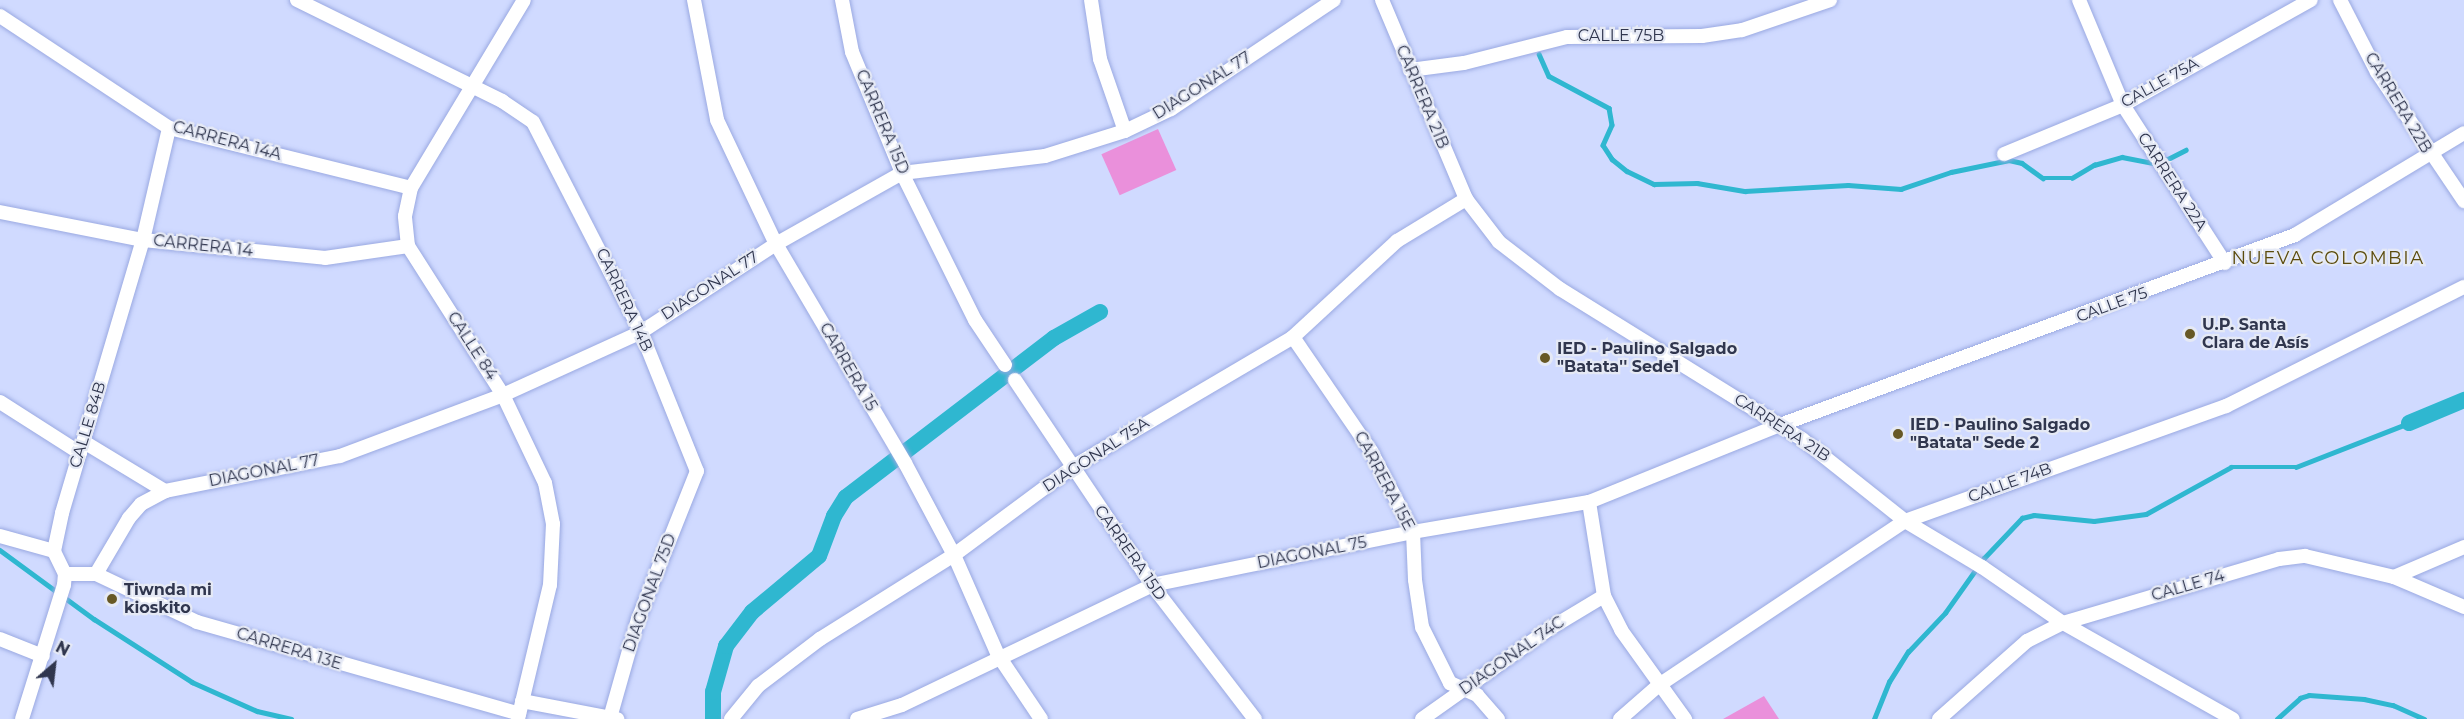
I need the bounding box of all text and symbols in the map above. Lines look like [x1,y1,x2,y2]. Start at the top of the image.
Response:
street label: CALLE 75B [1578,26,1664,46]
street label: CARRERA 21B [1392,42,1452,152]
street label: DIAGONAL 77 [1149,48,1255,124]
street label: CARRERA 22B [2360,49,2436,157]
street label: CALLE 75A [2118,54,2202,112]
street label: CARRERA 15D [851,67,913,177]
street label: CARRERA 14A [171,117,283,165]
street label: CARRERA 22A [2133,129,2211,235]
street label: CARRERA 14 [152,231,254,261]
street label: CARRERA 14B [592,245,656,355]
street label: DIAGONAL 77 [658,247,762,325]
district label: NUEVA COLOMBIA [2231,247,2425,269]
street label: CALLE 75 [2074,283,2150,327]
street label: CALLE 84 [443,308,501,384]
place label: U.P. Santa Clara de Asís [2202,315,2309,353]
street label: CARRERA 15 [815,320,881,414]
marker: U.P. Santa Clara de Asís [2183,327,2197,341]
place label: IED - Paulino Salgado "Batata'' Sede1 [1557,339,1737,377]
marker: IED - Paulino Salgado "Batata'' Sede1 [1538,351,1552,365]
street label: CALLE 84B [66,380,110,470]
street label: CARRERA 21B [1730,390,1834,466]
street label: DIAGONAL 75A [1039,413,1153,497]
place label: IED - Paulino Salgado "Batata" Sede 2 [1910,415,2090,453]
marker: IED - Paulino Salgado "Batata" Sede 2 [1891,427,1905,441]
street label: CARRERA 15E [1350,428,1418,534]
street label: DIAGONAL 77 [207,451,321,491]
street label: CALLE 74B [1966,459,2054,507]
street label: CARRERA 15D [1090,502,1170,604]
street label: DIAGONAL 75D [620,531,680,655]
street label: DIAGONAL 75 [1255,533,1369,573]
street label: CALLE 74 [2149,566,2227,606]
place label: Tiwnda mi kioskito [124,580,212,618]
marker: Tiwnda mi kioskito [105,592,119,606]
street label: DIAGONAL 74C [1456,613,1568,699]
street label: CARRERA 13E [234,624,344,674]
north arrow [24,635,84,695]
text: N [53,637,73,660]

